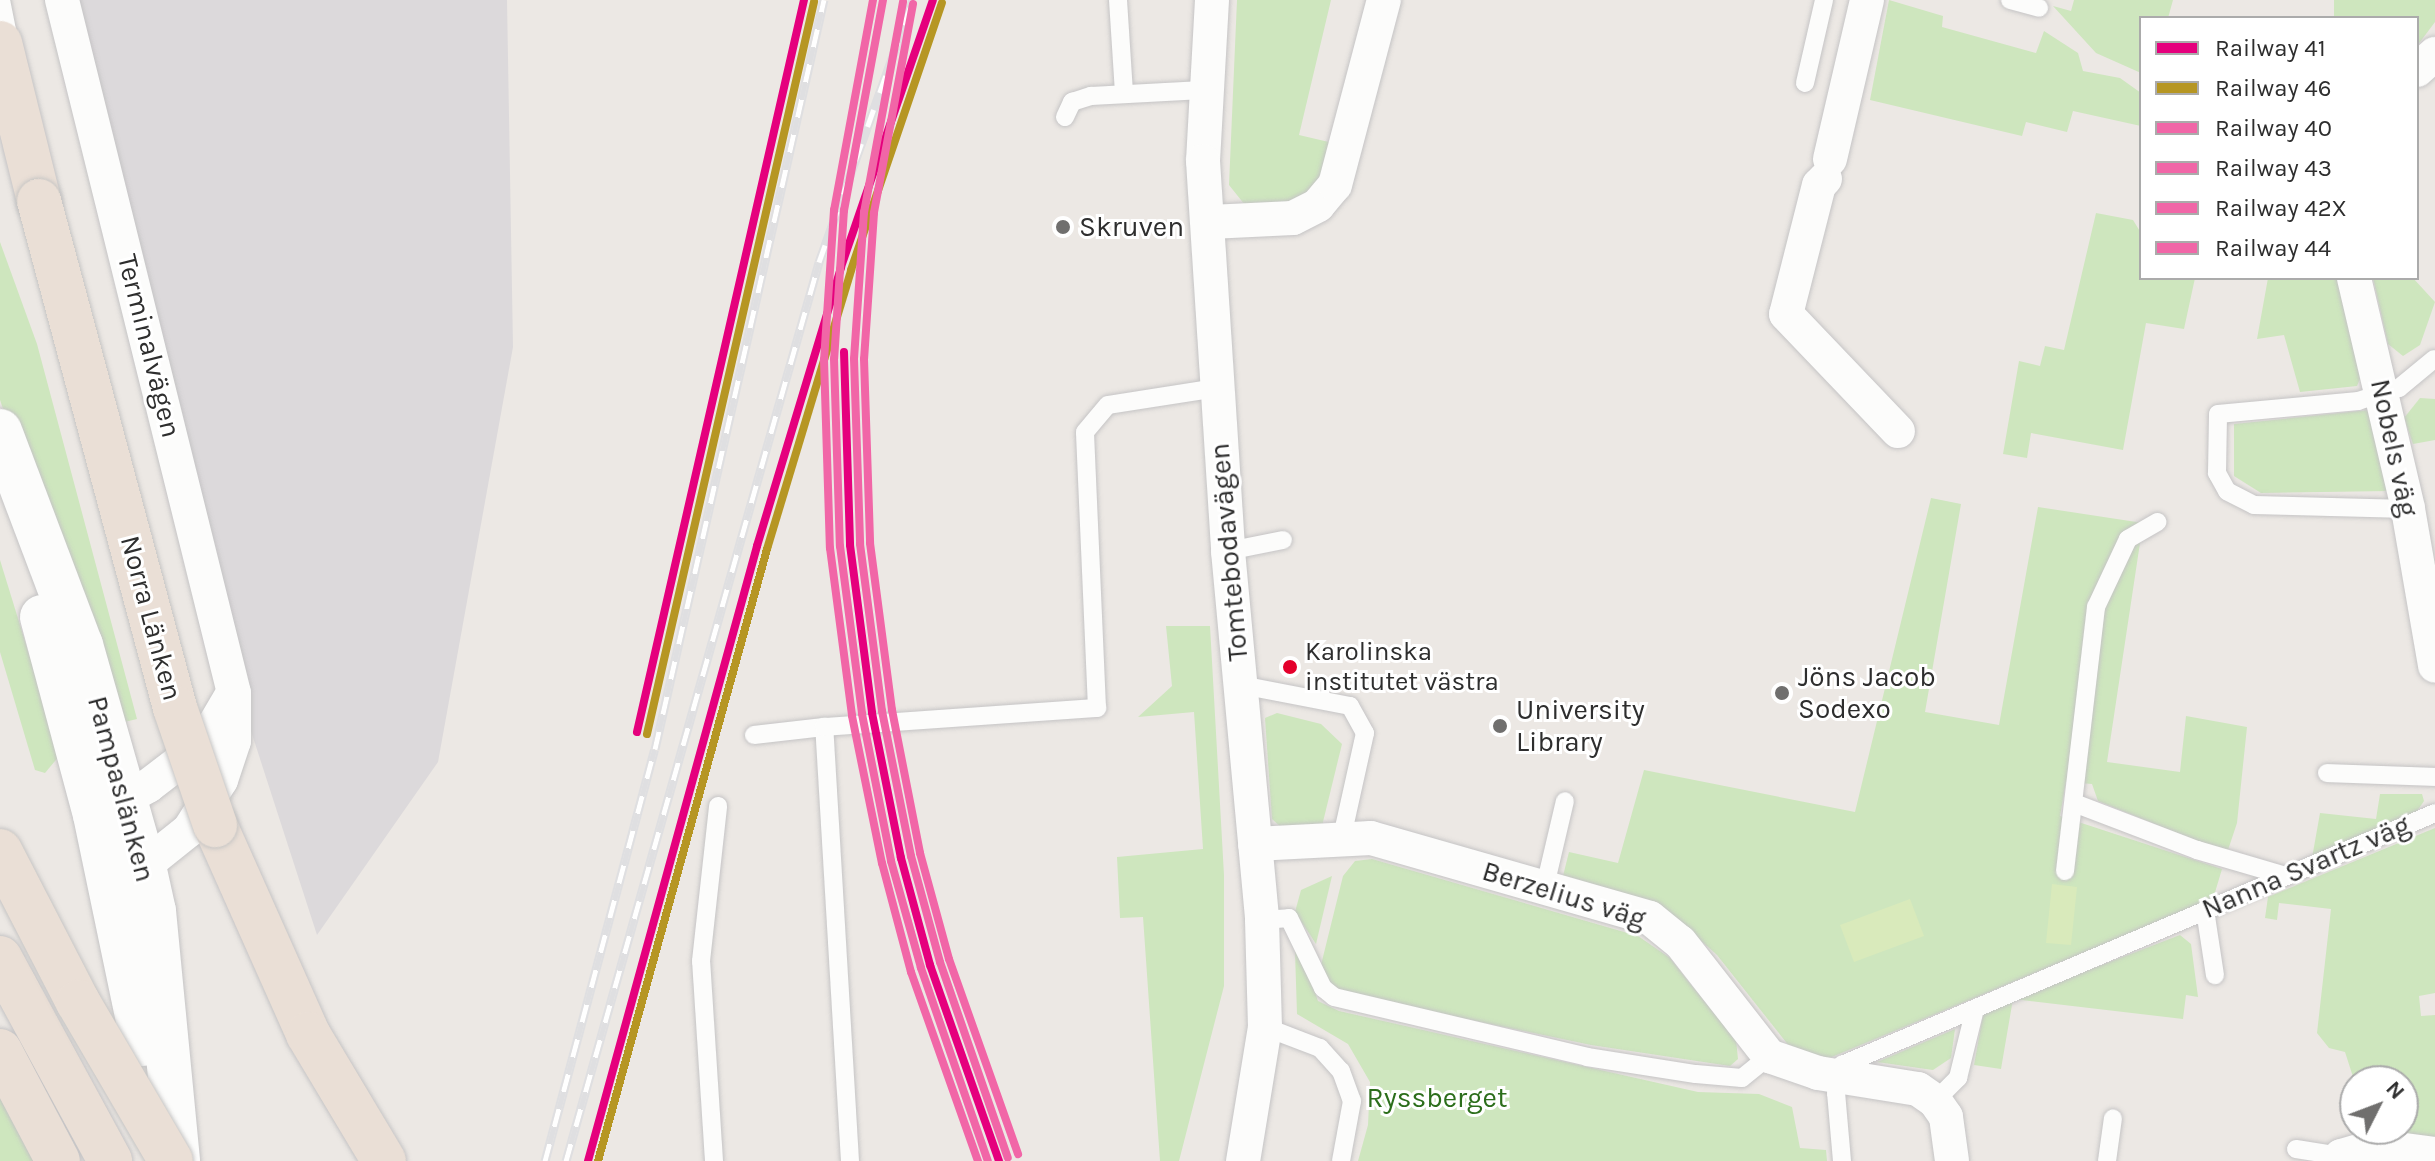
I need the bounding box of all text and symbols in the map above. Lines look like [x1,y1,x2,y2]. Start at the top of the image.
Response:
legend [2139,16,2419,280]
text: Railway 41 [2215,34,2326,62]
text: Railway 46 [2215,74,2331,102]
text: Railway 40 [2215,114,2332,142]
text: Railway 43 [2215,154,2332,182]
text: Railway 42X [2215,194,2347,222]
place label: Skruven [1079,210,1184,244]
marker: Skruven [1054,218,1072,236]
text: Railway 44 [2215,234,2331,262]
street label: Terminalvägen [110,251,188,441]
street label: Nobels väg [2363,376,2425,520]
street label: Tomtebodavägen [1203,442,1255,662]
street label: Norra Länken [113,532,189,704]
place label: Karolinska institutet västra [1305,636,1499,698]
marker: Karolinska institutet västra [1282,659,1298,675]
place label: Jöns Jacob Sodexo [1798,660,1936,726]
marker: Jöns Jacob Sodexo [1773,684,1791,702]
street label: Pampaslänken [80,692,162,886]
place label: University Library [1516,693,1645,759]
marker: University Library [1491,717,1509,735]
street label: Nanna Svartz väg [2197,808,2415,926]
street label: Berzelius väg [1478,854,1650,936]
north arrow [2339,1065,2419,1145]
text: N [2380,1076,2410,1105]
park label: Ryssberget [1367,1081,1507,1115]

